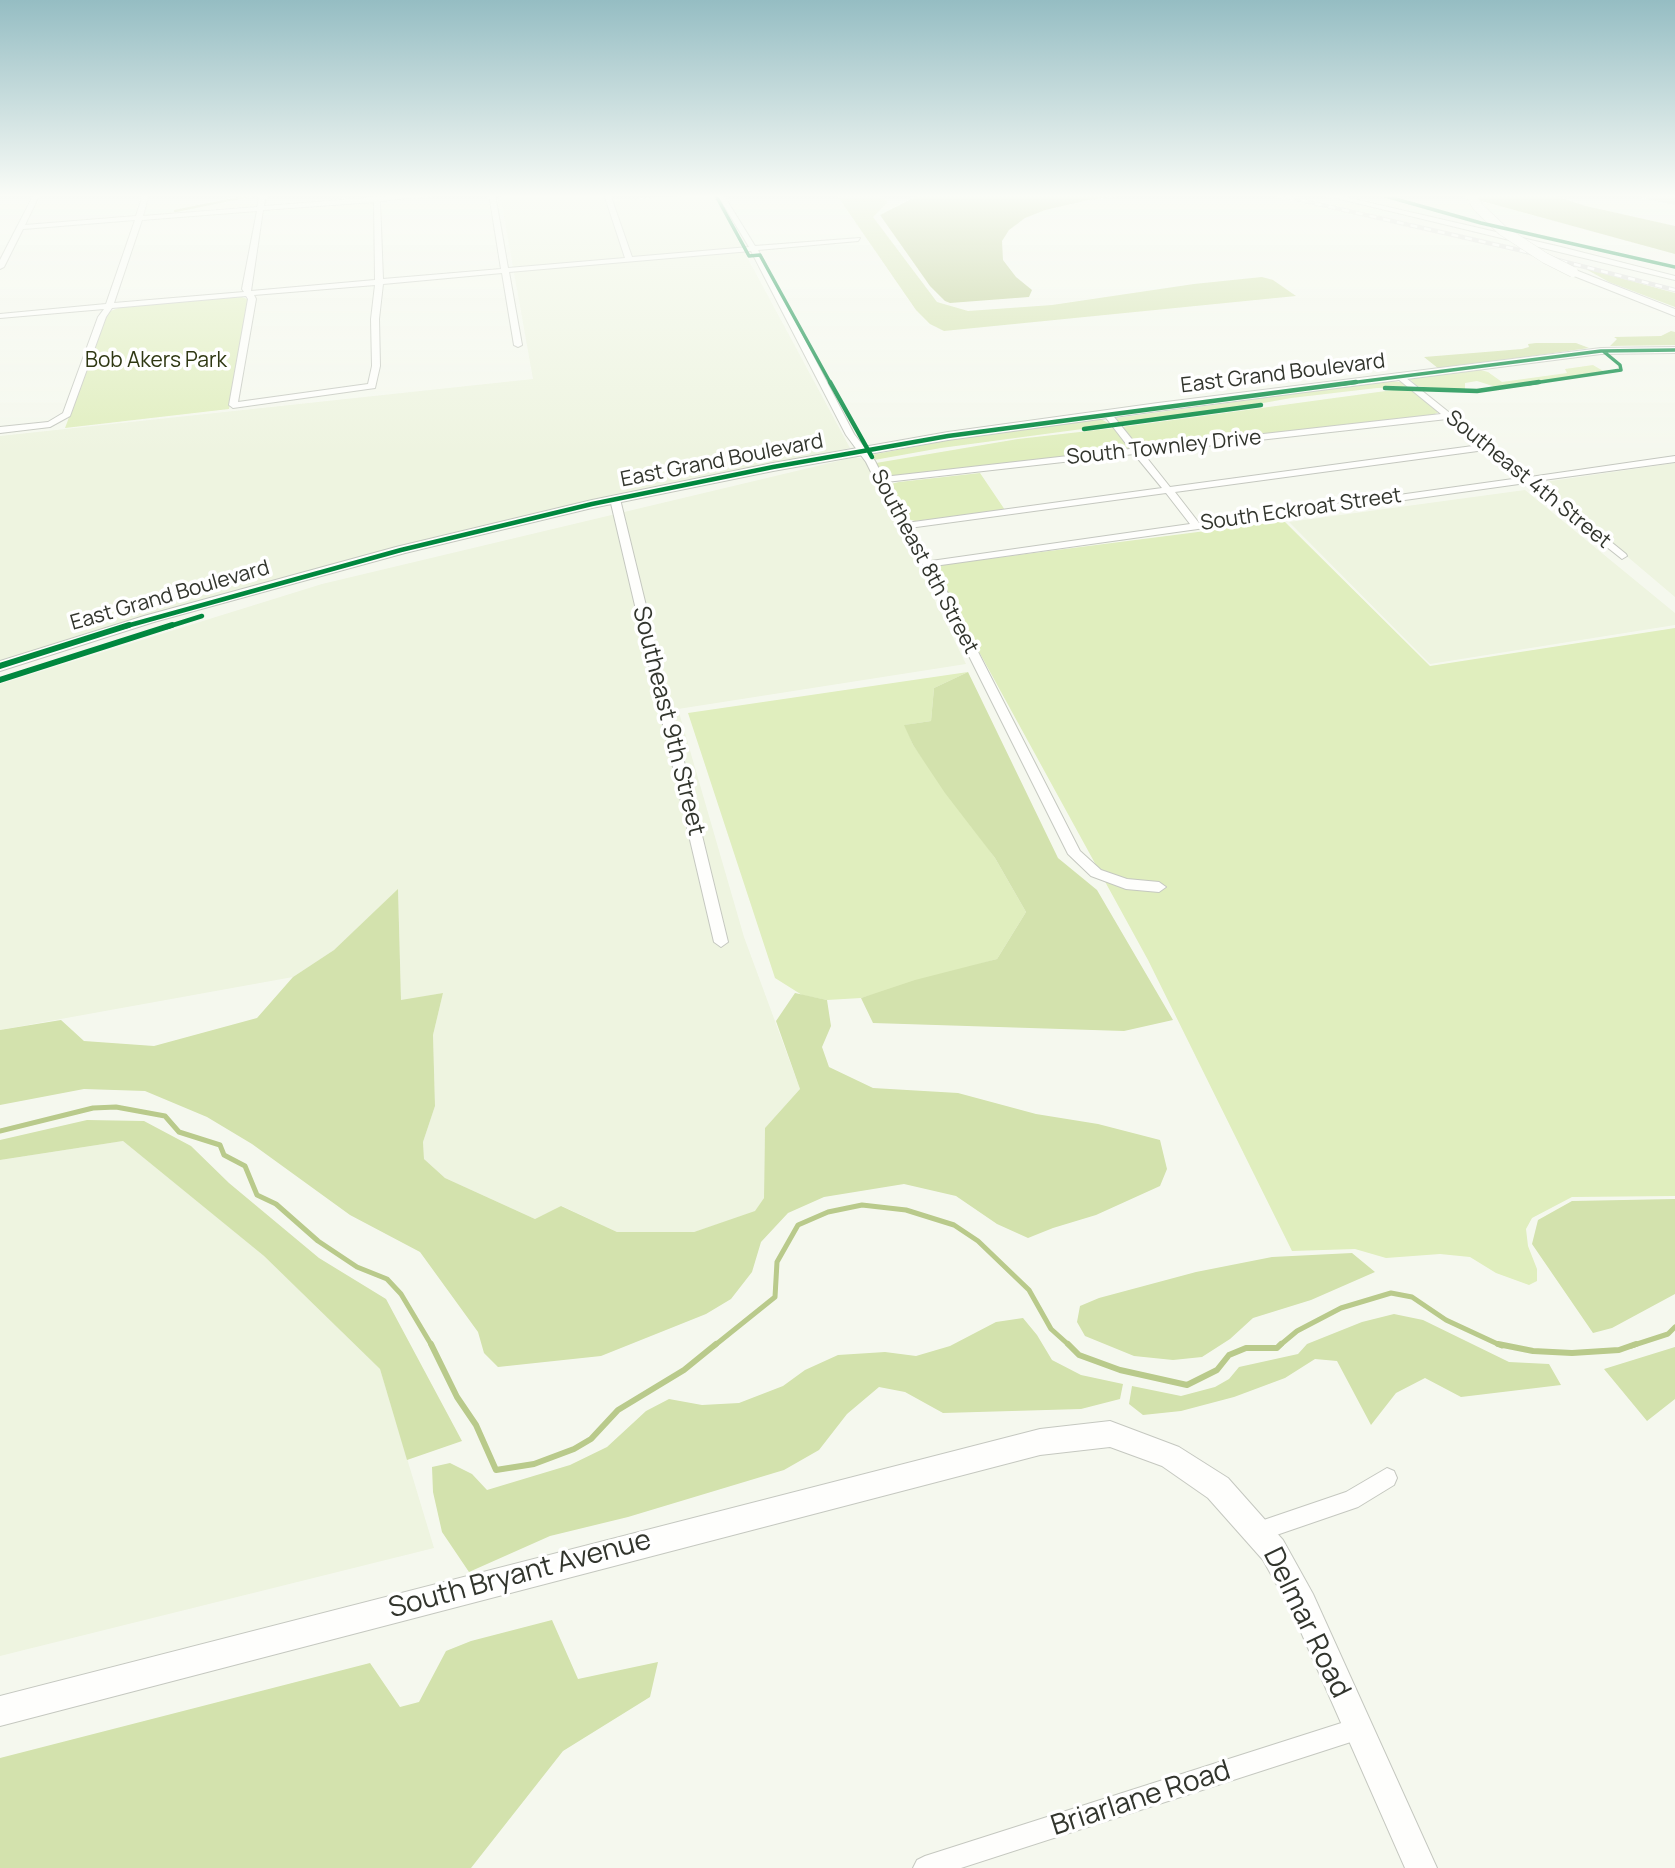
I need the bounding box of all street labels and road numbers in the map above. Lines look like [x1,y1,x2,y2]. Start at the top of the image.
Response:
street label: East Grand Boulevard [1179,349,1387,399]
street label: Southeast 4th Street [1440,406,1616,554]
street label: South Townley Drive [1065,425,1263,471]
street label: East Grand Boulevard [619,429,825,493]
street label: Southeast 8th Street [865,466,983,658]
street label: South Eckroat Street [1199,483,1403,537]
street label: East Grand Boulevard [68,556,272,636]
street label: Southeast 9th Street [626,603,710,839]
street label: South Bryant Avenue [385,1524,655,1626]
street label: Delmar Road [1255,1542,1357,1704]
street label: Briarlane Road [1047,1754,1235,1844]

